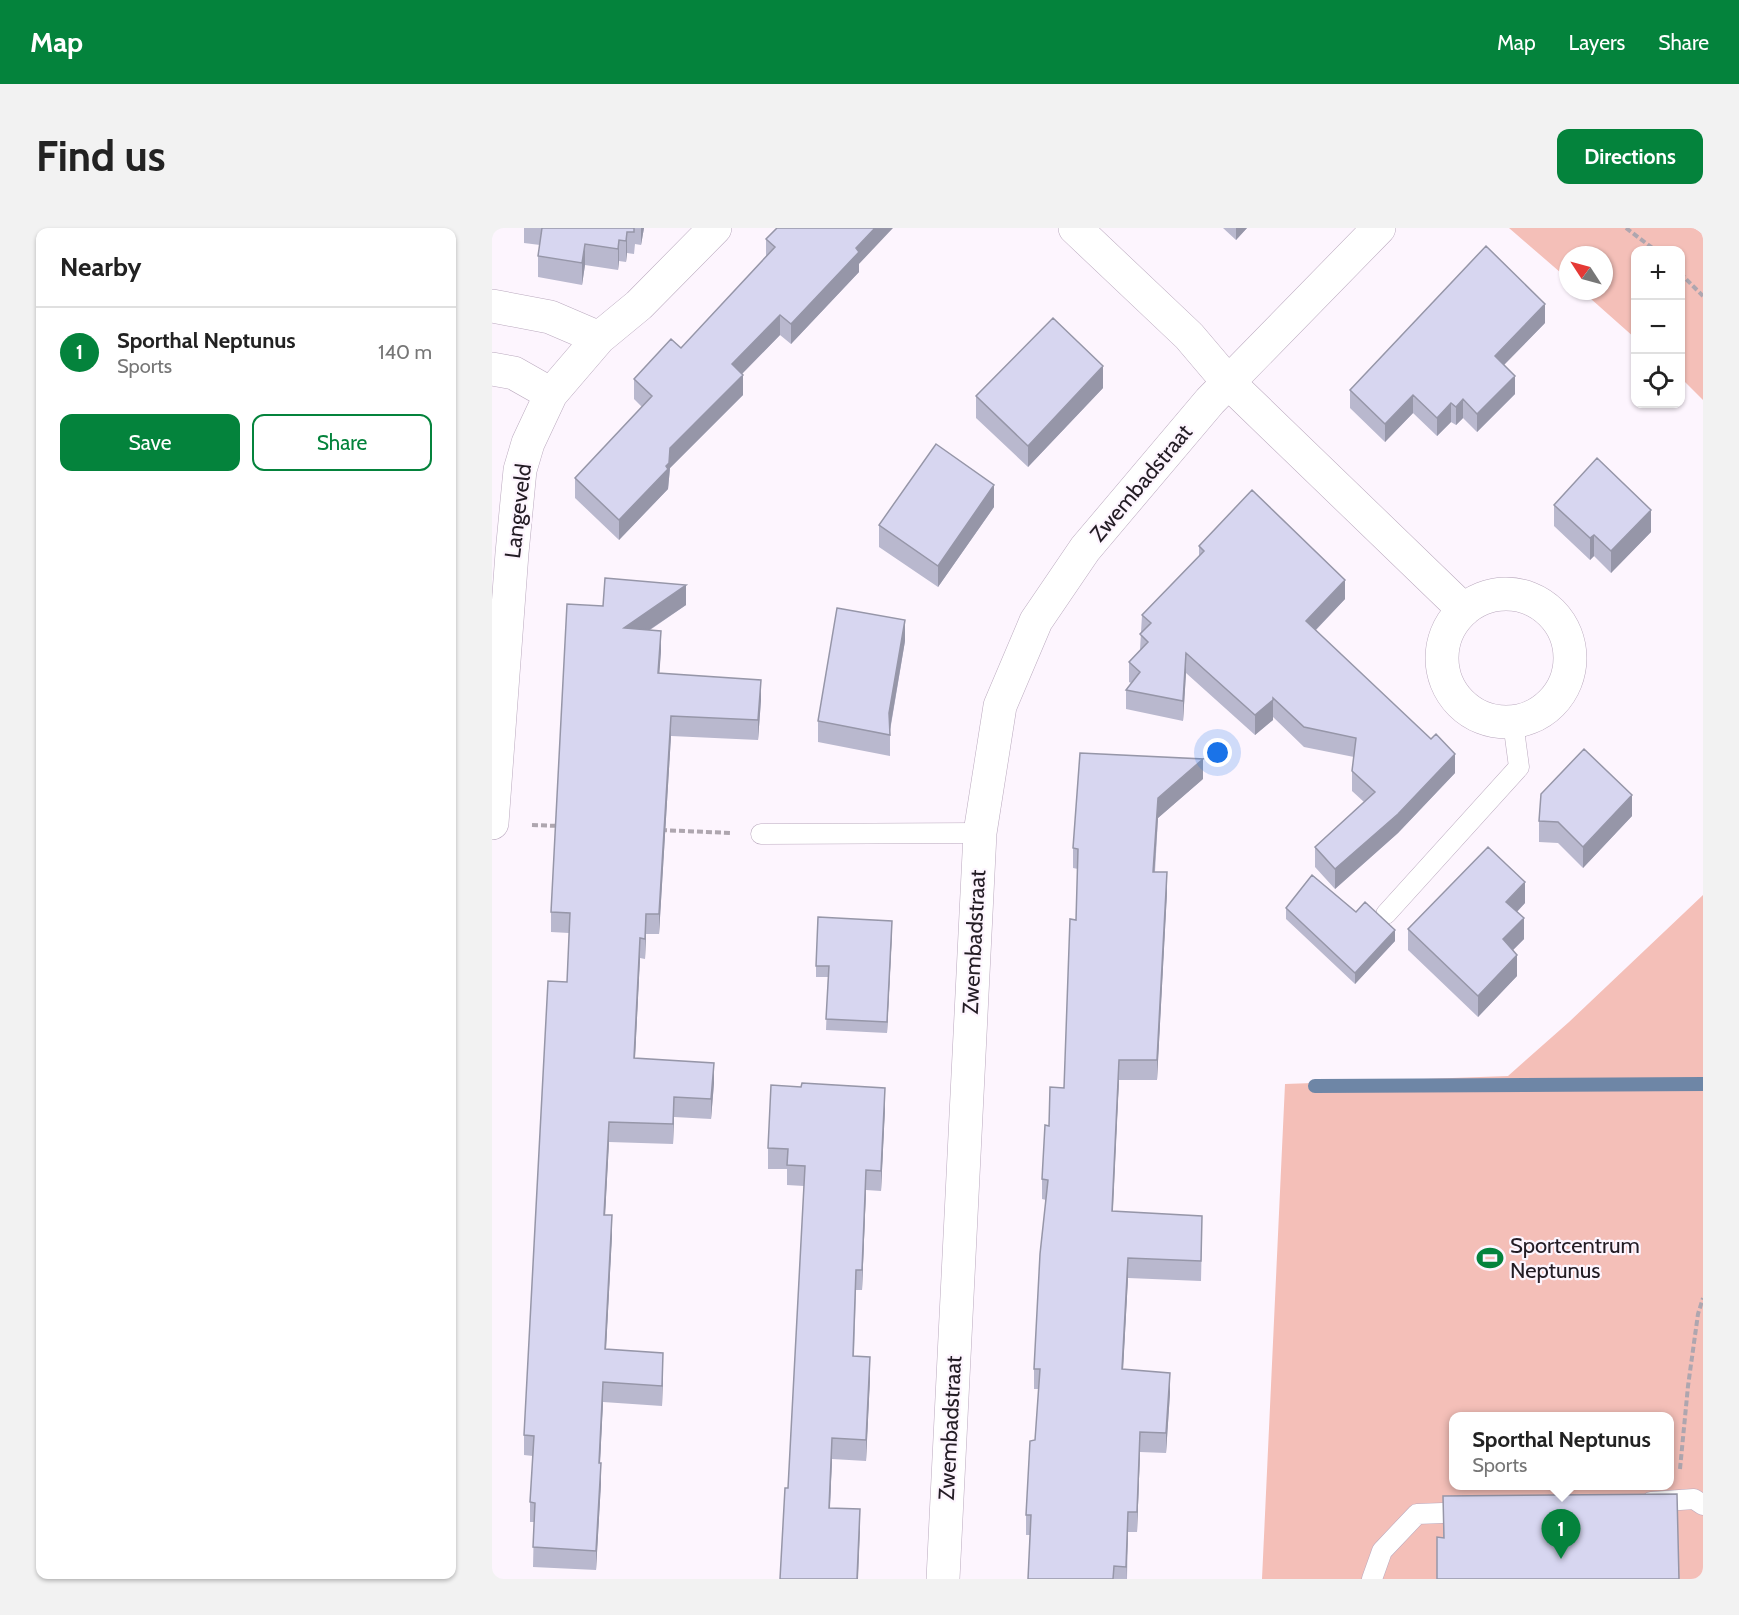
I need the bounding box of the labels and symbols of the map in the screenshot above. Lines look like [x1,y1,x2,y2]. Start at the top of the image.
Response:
north arrow [1559,246,1613,300]
street label: Zwembadstraat [1084,418,1198,547]
street label: Langeveld [499,462,537,560]
your location [1203,738,1232,767]
street label: Zwembadstraat [957,868,991,1015]
place label: Sportcentrum Neptunus [1510,1232,1640,1284]
sports icon: Sportcentrum Neptunus [1475,1243,1505,1273]
street label: Zwembadstraat [933,1354,967,1501]
pin: 1 [1542,1510,1580,1559]

